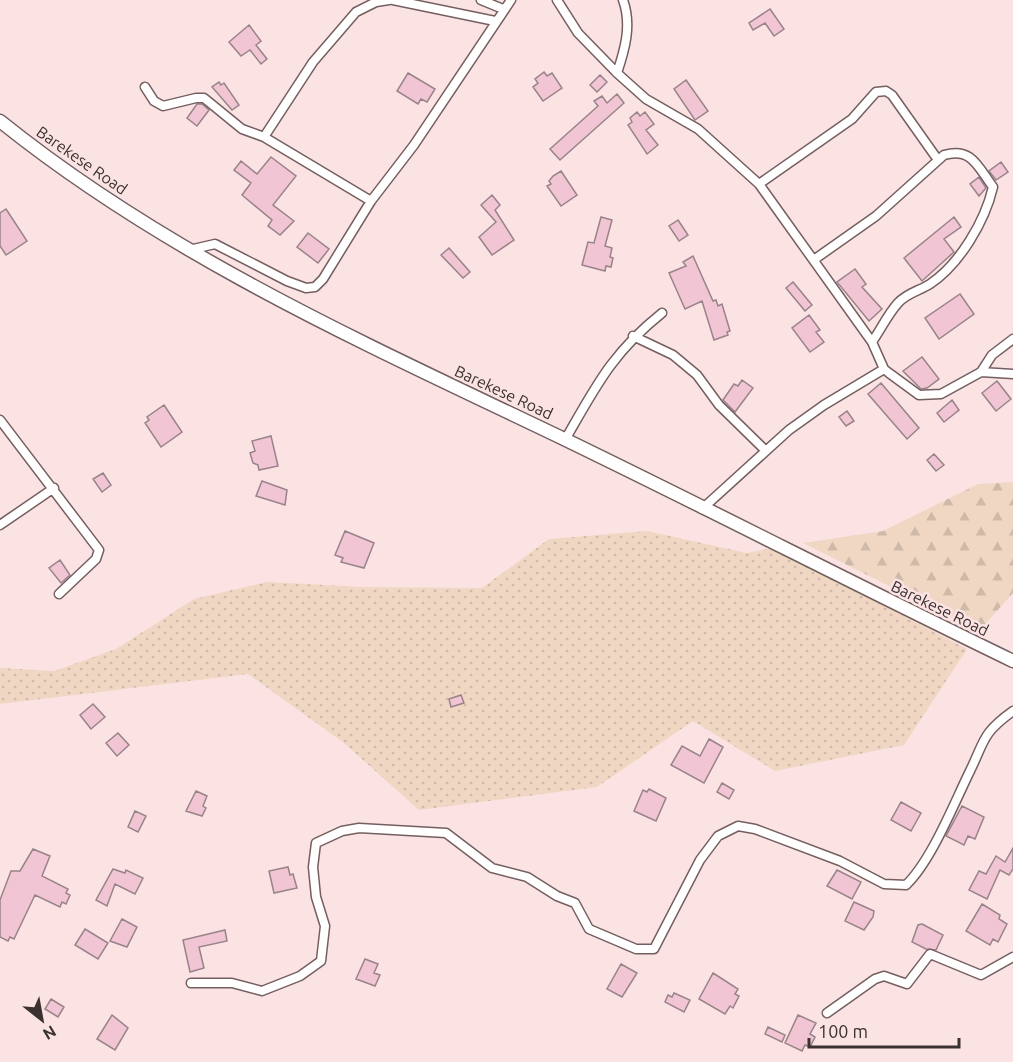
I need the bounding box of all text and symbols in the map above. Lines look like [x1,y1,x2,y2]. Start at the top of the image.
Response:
street label: Barekese Road [33,122,131,198]
street label: Barekese Road [452,361,556,423]
street label: Barekese Road [888,577,992,639]
north arrow [12,990,72,1050]
scale bar [809,1011,959,1049]
text: 100 m [818,1021,868,1041]
text: N [40,1022,59,1044]

